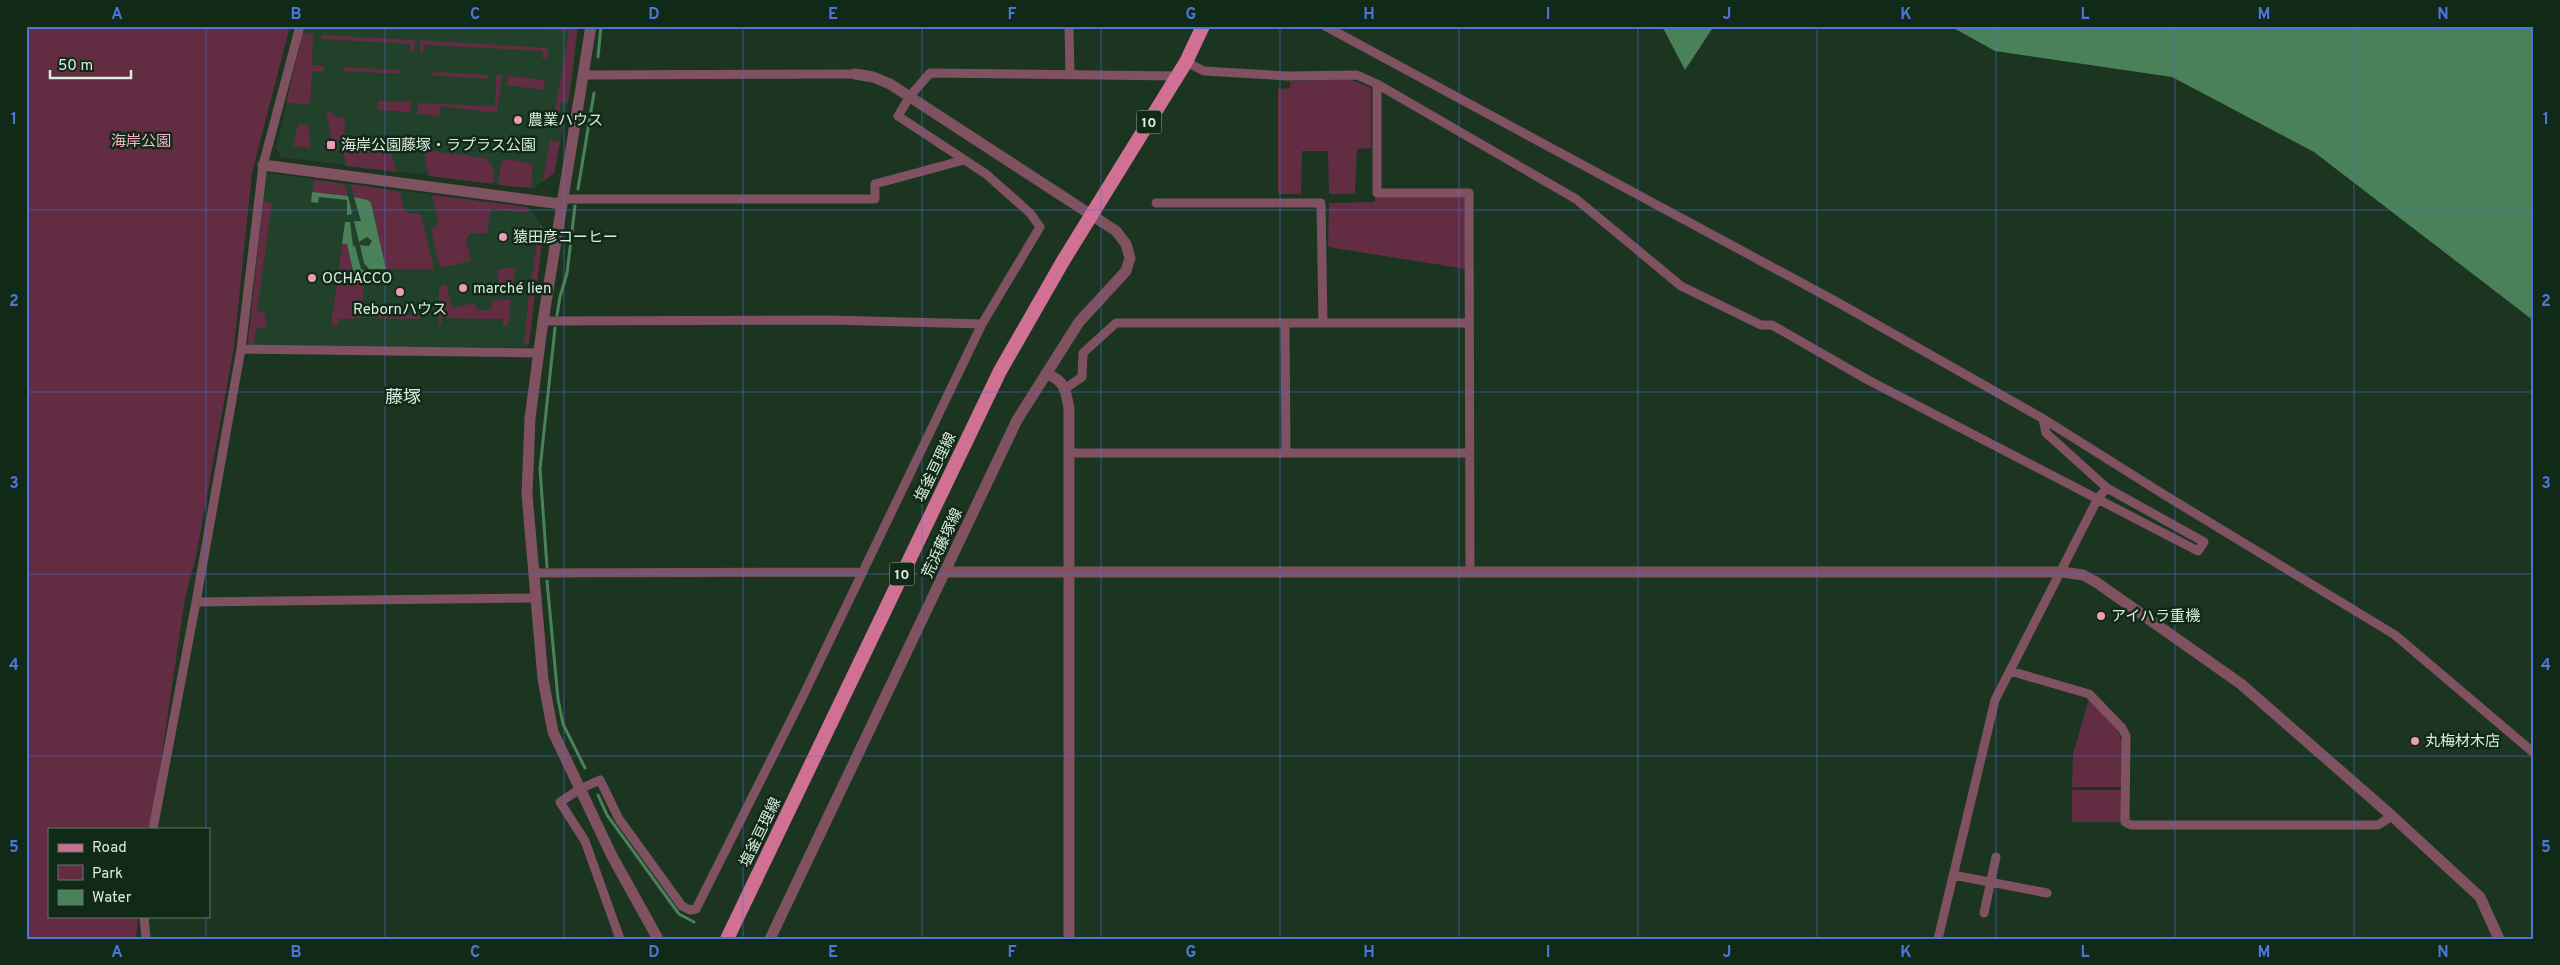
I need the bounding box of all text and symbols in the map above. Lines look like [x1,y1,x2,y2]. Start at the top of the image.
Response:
text: A [111,5,123,25]
text: B [290,5,302,25]
text: C [470,5,480,25]
text: D [648,5,660,25]
text: E [828,5,838,25]
text: F [1007,5,1017,25]
text: G [1186,5,1196,25]
text: H [1363,5,1375,25]
text: I [1546,5,1550,25]
text: J [1723,5,1731,25]
text: K [1900,5,1912,25]
text: L [2080,5,2090,25]
text: M [2258,5,2270,25]
text: N [2437,5,2449,25]
scale bar [50,48,131,80]
text: 50 m [58,57,93,76]
text: 1 [11,110,17,130]
road number: 10 [1136,110,1162,134]
text: 1 [2543,110,2549,130]
place label: 農業ハウス [528,112,603,131]
marker: 農業ハウス [512,114,524,126]
park label: 海岸公園 [111,133,171,152]
place label: 海岸公園藤塚・ラプラス公園 [341,137,536,156]
marker: 海岸公園藤塚・ラプラス公園 [325,139,337,151]
place label: 猿田彦コーヒー [513,229,618,248]
marker: 猿田彦コーヒー [497,231,509,243]
place label: OCHACCO [322,270,392,289]
marker: OCHACCO [306,272,318,284]
place label: marché lien [473,280,552,299]
marker: marché lien [457,282,469,294]
marker: Rebornハウス [394,286,406,298]
text: 2 [9,292,19,312]
text: 2 [2541,292,2551,312]
place label: Rebornハウス [353,301,447,320]
district label: 藤塚 [385,387,421,410]
street label: 塩釜亘理線 [910,429,961,506]
text: 3 [9,474,19,494]
text: 3 [2541,474,2551,494]
street label: 荒浜藤塚線 [919,506,968,582]
road number: 10 [890,562,914,586]
place label: アイハラ重機 [2111,607,2200,627]
marker: アイハラ重機 [2095,610,2107,622]
text: 4 [9,656,19,676]
text: 4 [2541,656,2551,676]
place label: 丸梅材木店 [2425,732,2500,752]
marker: 丸梅材木店 [2409,735,2421,747]
street label: 塩釜亘理線 [735,794,786,871]
legend [48,828,210,918]
text: 5 [9,838,19,858]
text: 5 [2541,838,2551,858]
text: Road [92,839,127,858]
text: Park [92,865,123,884]
text: Water [92,889,132,908]
text: A [111,943,123,963]
text: B [290,943,302,963]
text: C [470,943,480,963]
text: D [648,943,660,963]
text: E [828,943,838,963]
text: F [1007,943,1017,963]
text: G [1186,943,1196,963]
text: H [1363,943,1375,963]
text: I [1546,943,1550,963]
text: J [1723,943,1731,963]
text: K [1900,943,1912,963]
text: L [2080,943,2090,963]
text: M [2258,943,2270,963]
text: N [2437,943,2449,963]

